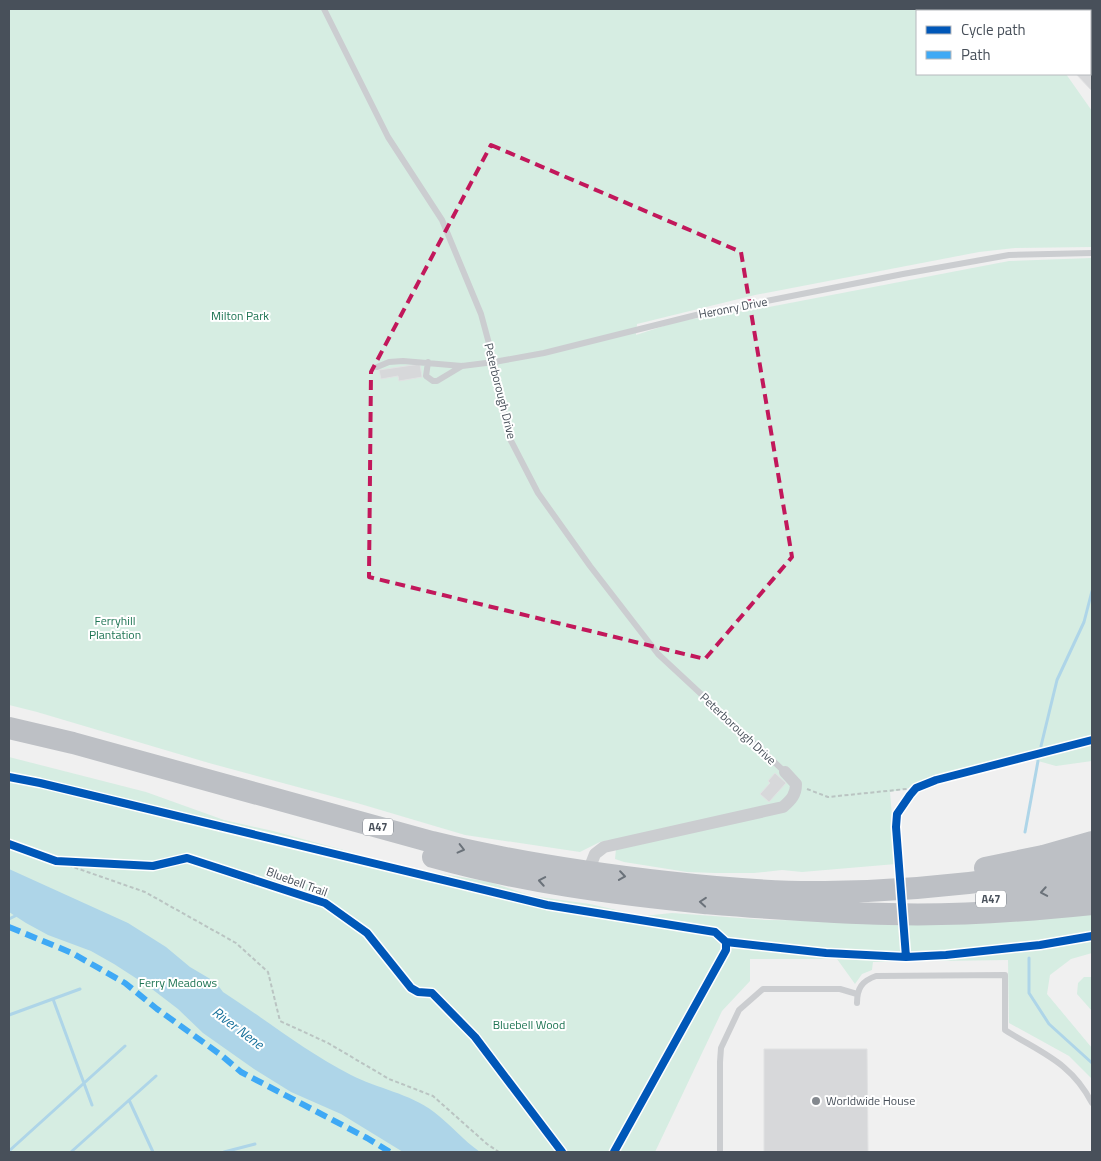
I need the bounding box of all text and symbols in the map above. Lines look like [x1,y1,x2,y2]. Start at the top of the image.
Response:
legend [916,10,1091,75]
text: Cycle path [961,18,1026,41]
text: Path [961,43,991,66]
street label: Heronry Drive [697,292,769,323]
park label: Milton Park [211,306,269,325]
street label: Peterborough Drive [479,341,522,441]
park label: Ferryhill Plantation [89,611,141,644]
street label: Peterborough Drive [696,688,781,769]
road number: A47 [363,819,393,836]
one-way arrow [457,843,466,854]
street label: Bluebell Trail [264,862,330,901]
one-way arrow [617,871,626,881]
one-way arrow [537,876,545,887]
one-way arrow [1040,886,1049,896]
road number: A47 [976,891,1006,908]
one-way arrow [698,897,706,908]
park label: Ferry Meadows [139,973,218,992]
water label: River Nene [208,1001,270,1055]
park label: Bluebell Wood [493,1015,565,1034]
place label: Worldwide House [826,1091,915,1110]
marker: Worldwide House [810,1095,822,1107]

